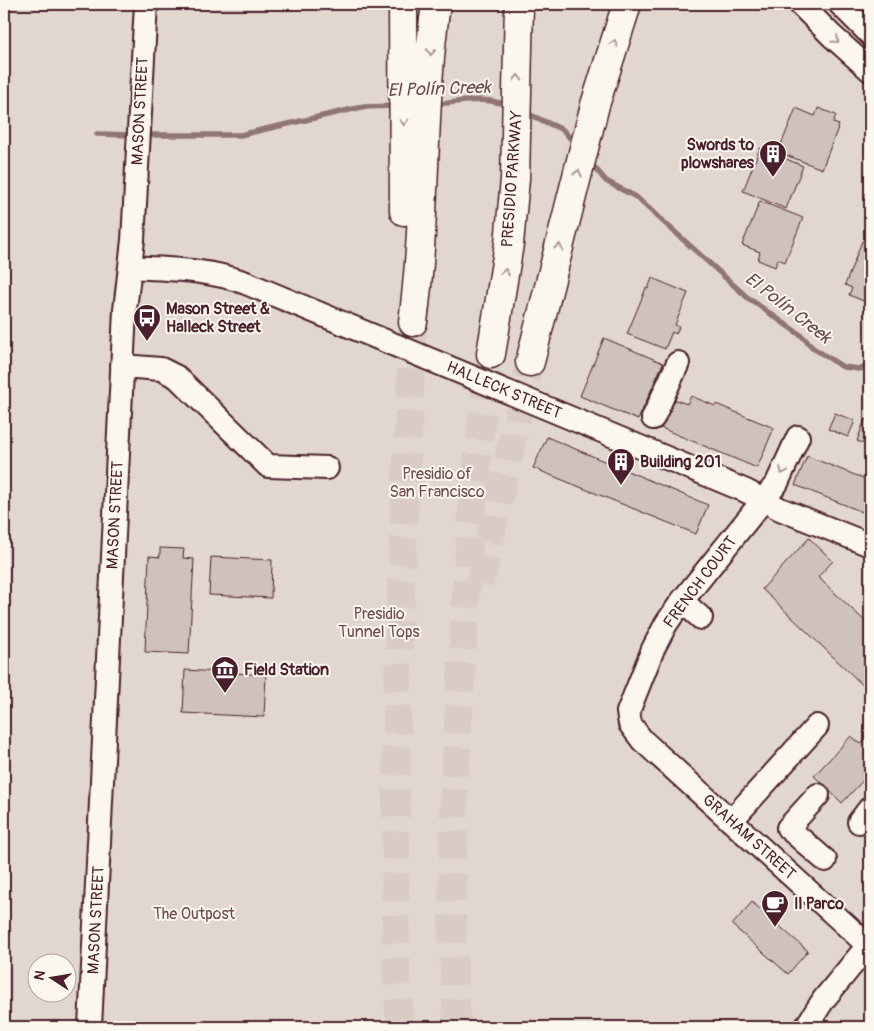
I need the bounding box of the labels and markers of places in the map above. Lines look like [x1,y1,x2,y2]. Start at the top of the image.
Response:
place label: Swords to plowshares [681,135,755,173]
building icon: Swords to plowshares [758,139,788,178]
place label: Mason Street & Halleck Street [166,299,270,337]
bus stop icon: Mason Street & Halleck Street [132,303,162,342]
building icon: Building 201 [606,447,636,486]
place label: Building 201 [640,452,721,472]
museum icon: Field Station [210,655,240,694]
place label: Field Station [244,660,329,680]
cafe icon: Il Parco [760,889,790,928]
place label: Il Parco [794,894,844,914]

